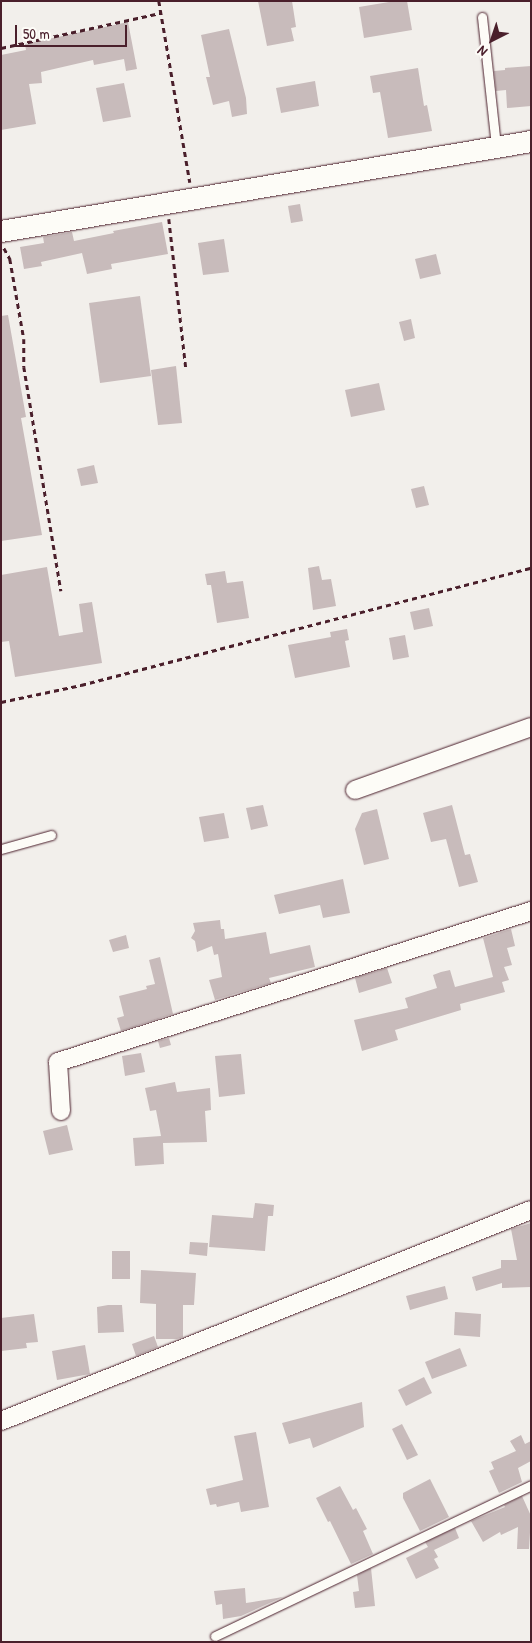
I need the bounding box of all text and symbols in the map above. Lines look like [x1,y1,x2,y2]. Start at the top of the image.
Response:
scale bar [18,15,130,47]
north arrow [467,15,517,65]
text: 50 m [23,23,50,44]
text: N [473,42,491,61]

